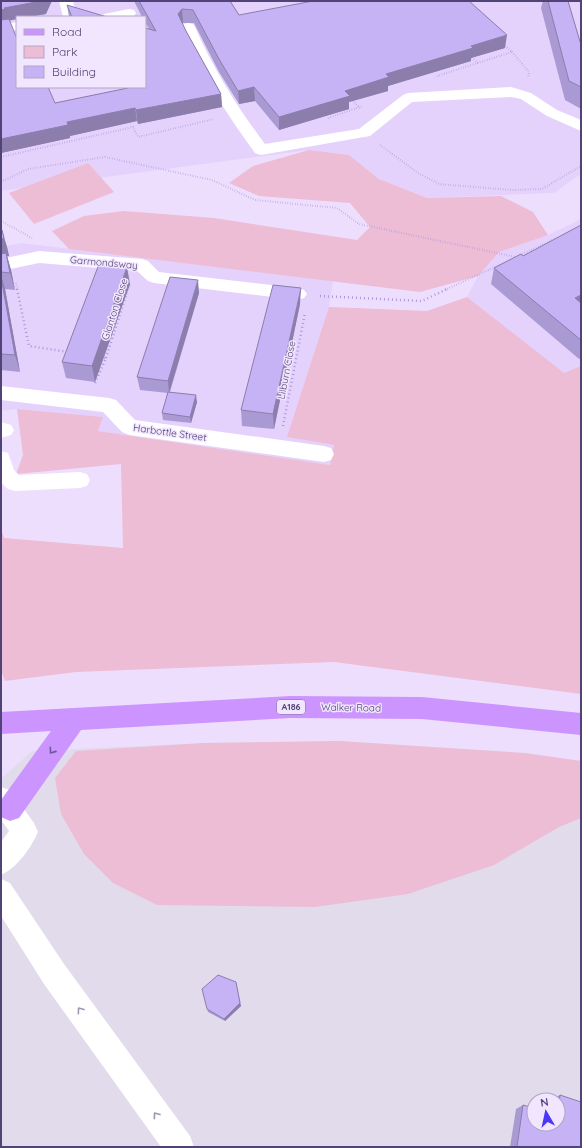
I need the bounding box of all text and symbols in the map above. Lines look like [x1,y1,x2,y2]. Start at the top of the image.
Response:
legend [16,16,146,88]
text: Road [52,24,82,39]
text: Park [52,44,77,59]
text: Building [52,64,96,79]
street label: Garmondsway [70,253,138,272]
street label: Glanton Close [98,276,131,342]
street label: Lilburn Close [274,340,299,400]
street label: Harbottle Street [132,421,208,444]
road number: A186 [277,700,305,714]
street label: Walker Road [321,700,381,715]
one-way arrow [50,746,57,753]
one-way arrow [78,1008,85,1015]
north arrow [526,1092,566,1132]
text: N [539,1095,550,1110]
one-way arrow [154,1113,161,1120]

